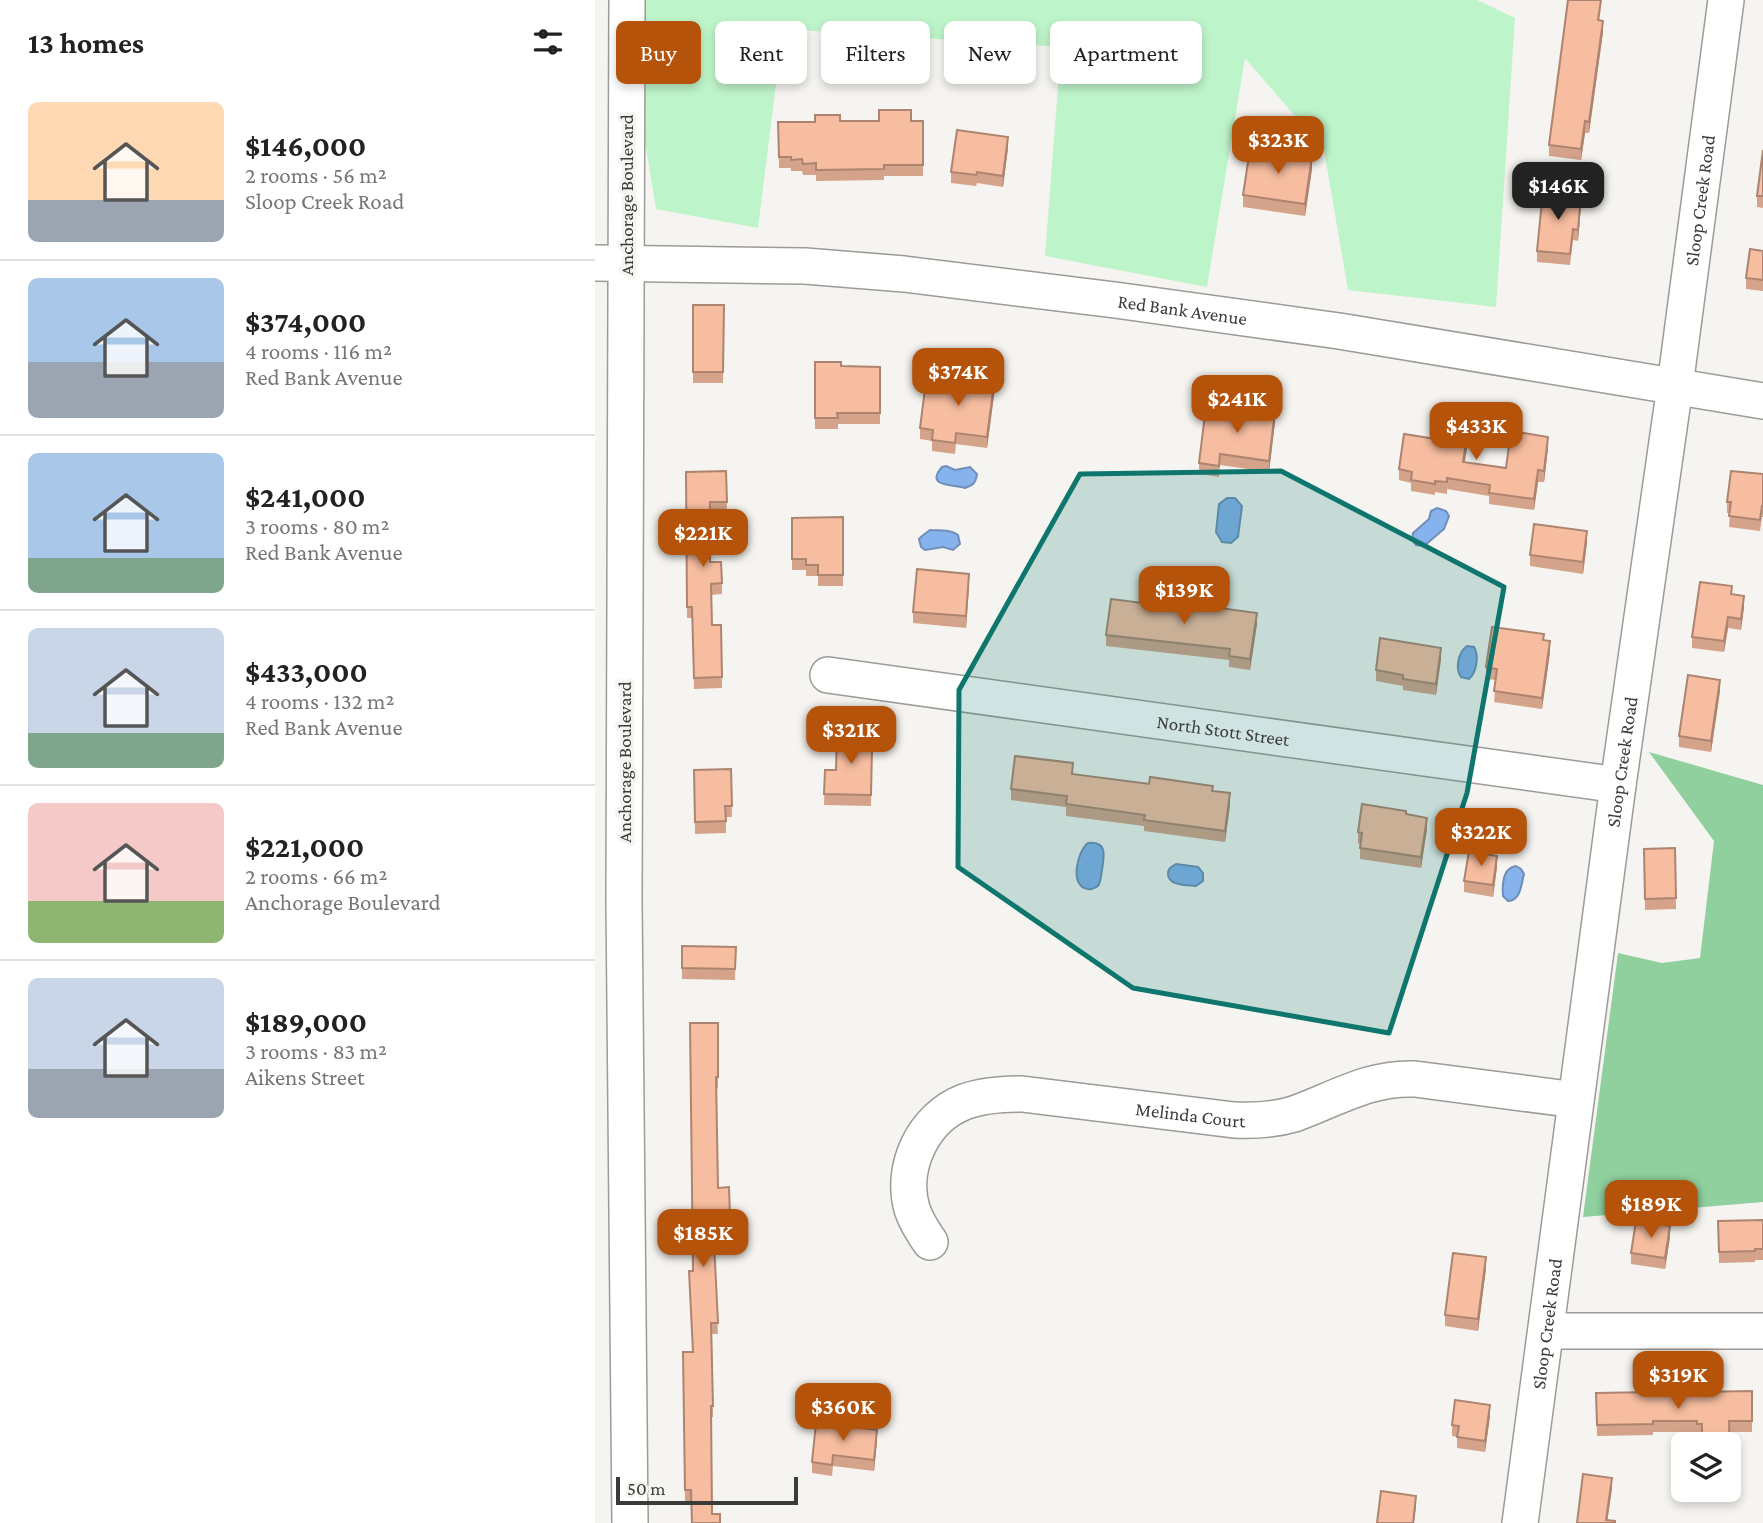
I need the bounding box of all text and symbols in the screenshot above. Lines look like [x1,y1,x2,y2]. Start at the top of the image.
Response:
chip: Buy [616,21,701,84]
chip: Rent [715,21,807,84]
chip: Filters [821,21,930,84]
chip: New [944,21,1036,84]
chip: Apartment [1050,21,1202,84]
icon: filters [529,23,567,61]
text: 13 homes [28,26,144,59]
street label: Anchorage Boulevard [616,114,637,276]
pin: $323K [1229,116,1327,176]
text: $323K [1248,126,1308,152]
text: $146,000 [245,129,366,162]
icon: home [84,130,168,214]
street label: Sloop Creek Road [1681,134,1719,267]
text: 2 rooms · 56 m² [245,162,387,188]
pin: $146K [1509,162,1607,222]
text: $146K [1528,172,1588,198]
text: Sloop Creek Road [245,188,404,214]
street label: Red Bank Avenue [1116,290,1248,329]
text: $374,000 [245,305,366,338]
icon: home [84,306,168,390]
text: 4 rooms · 116 m² [245,338,392,364]
pin: $374K [909,348,1007,408]
text: $374K [928,358,988,384]
text: Red Bank Avenue [245,364,403,390]
pin: $241K [1188,376,1286,435]
text: $241K [1208,385,1266,411]
pin: $433K [1427,402,1525,462]
text: $433K [1446,412,1506,438]
text: $241,000 [245,480,366,513]
icon: home [84,481,168,565]
pin: $221K [654,510,752,569]
text: 3 rooms · 80 m² [245,513,390,539]
text: $221K [674,519,732,545]
text: Red Bank Avenue [245,539,403,565]
pin: $139K [1135,566,1233,626]
text: $139K [1155,576,1213,602]
text: $433,000 [245,655,368,688]
icon: home [84,656,168,740]
street label: Anchorage Boulevard [614,681,635,843]
text: 4 rooms · 132 m² [245,688,394,714]
street label: Sloop Creek Road [1603,695,1642,828]
pin: $321K [802,706,900,766]
street label: North Stott Street [1155,711,1292,750]
text: Red Bank Avenue [245,714,403,740]
text: $321K [822,716,880,742]
pin: $322K [1432,808,1530,868]
text: $322K [1451,818,1511,844]
text: $221,000 [245,830,364,863]
icon: home [84,831,168,915]
text: 2 rooms · 66 m² [245,863,388,889]
text: Anchorage Boulevard [245,889,441,915]
text: $189,000 [245,1005,367,1038]
icon: home [84,1006,168,1090]
text: 3 rooms · 83 m² [245,1038,387,1064]
text: Aikens Street [245,1064,365,1090]
street label: Melinda Court [1134,1098,1246,1131]
pin: $189K [1602,1180,1700,1240]
text: $189K [1621,1190,1681,1216]
pin: $185K [654,1210,752,1269]
text: $185K [673,1219,733,1245]
street label: Sloop Creek Road [1528,1257,1566,1391]
pin: $319K [1629,1352,1727,1411]
text: $319K [1649,1361,1707,1387]
pin: $360K [794,1384,892,1443]
text: $360K [811,1393,875,1419]
map controls [1671,1432,1741,1502]
button: layers [1671,1432,1741,1502]
scale bar [616,1474,798,1506]
text: 50 m [627,1478,666,1499]

